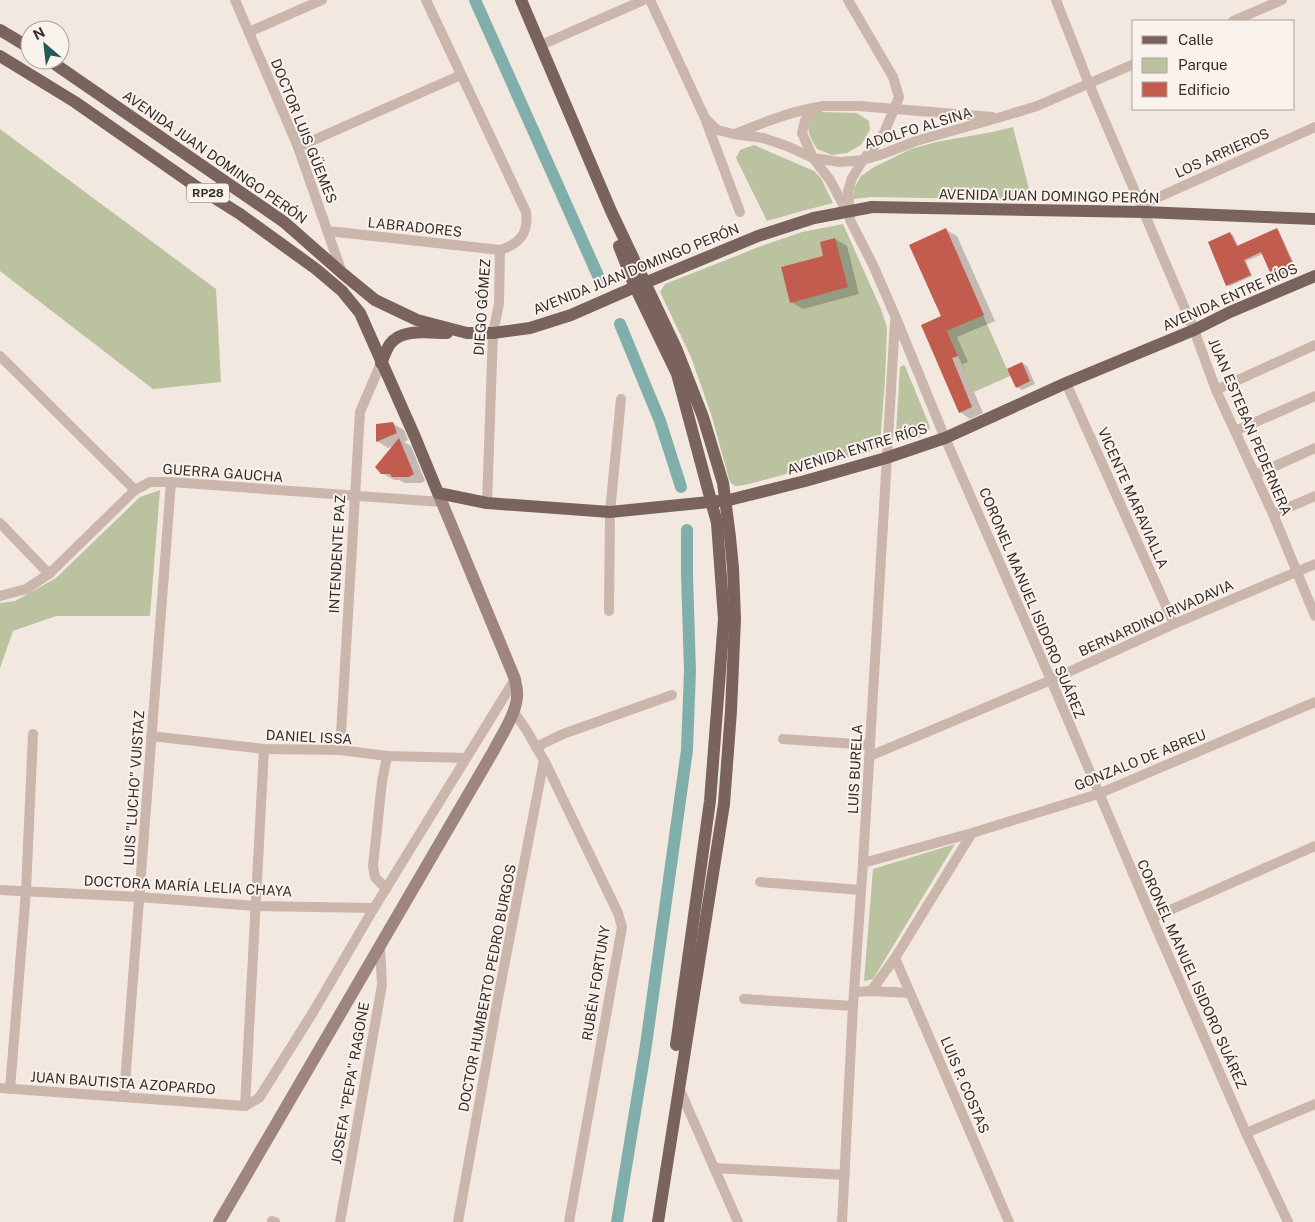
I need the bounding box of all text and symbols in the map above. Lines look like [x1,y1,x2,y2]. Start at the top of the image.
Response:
north arrow [20,20,70,70]
legend [1132,20,1295,110]
text: N [30,24,47,43]
text: Calle [1178,31,1214,48]
street label: DOCTOR LUIS GÜEMES [268,56,342,206]
text: Parque [1178,56,1228,73]
text: Edificio [1178,81,1230,98]
street label: AVENIDA JUAN DOMINGO PERÓN [120,85,311,227]
street label: ADOLFO ALSINA [862,104,974,152]
street label: LOS ARRIEROS [1172,125,1272,181]
road number: RP28 [187,184,229,202]
street label: AVENIDA JUAN DOMINGO PERÓN [938,184,1160,206]
street label: LABRADORES [367,214,463,240]
street label: AVENIDA JUAN DOMINGO PERÓN [530,218,741,318]
street label: DIEGO GÓMEZ [469,258,493,356]
street label: AVENIDA ENTRE RÍOS [1160,259,1300,334]
street label: JUAN ESTEBAN PEDERNERA [1205,336,1295,518]
street label: AVENIDA ENTRE RÍOS [785,419,929,478]
street label: VICENTE MARAVIALLA [1095,425,1171,571]
street label: GUERRA GAUCHA [162,461,284,485]
street label: CORONEL MANUEL ISIDORO SUÁREZ [976,485,1089,721]
street label: INTENDENTE PAZ [326,494,348,614]
street label: BERNARDINO RIVADAVIA [1076,577,1236,659]
street label: LUIS "LUCHO" VUISTAZ [121,710,147,866]
street label: LUIS BURELA [845,724,865,814]
street label: GONZALO DE ABREU [1072,726,1208,794]
street label: DANIEL ISSA [265,727,353,747]
street label: CORONEL MANUEL ISIDORO SUÁREZ [1134,857,1251,1091]
street label: DOCTOR HUMBERTO PEDRO BURGOS [455,863,519,1113]
street label: DOCTORA MARÍA LELIA CHAYA [83,872,293,899]
street label: RUBÉN FORTUNY [578,924,613,1042]
street label: JOSEFA "PEPA" RAGONE [328,1001,372,1165]
street label: LUIS P. COSTAS [937,1034,993,1136]
street label: JUAN BAUTISTA AZOPARDO [30,1069,216,1097]

